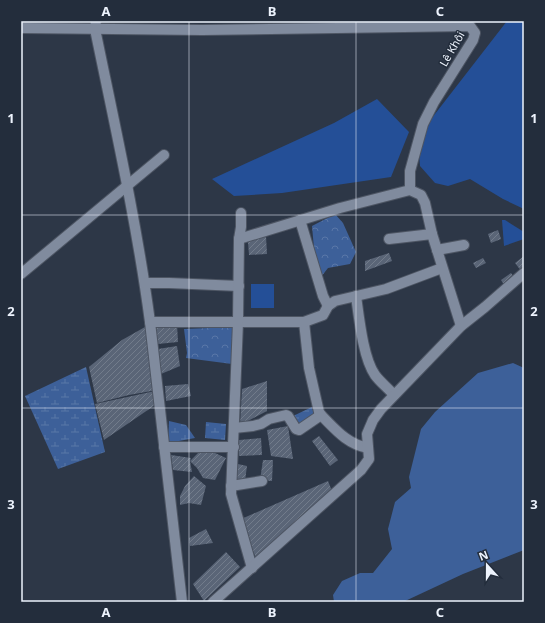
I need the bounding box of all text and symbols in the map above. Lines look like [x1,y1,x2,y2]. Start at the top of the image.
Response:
text: A [102,2,111,20]
text: B [268,2,276,20]
text: C [436,2,444,20]
street label: Lê Khôi [436,29,468,69]
text: 1 [7,109,15,127]
text: 1 [530,109,538,127]
text: 2 [7,302,15,320]
text: 2 [530,302,538,320]
text: 3 [7,495,15,513]
text: 3 [530,495,538,513]
north arrow [467,545,507,585]
text: N [476,547,490,564]
text: A [102,603,111,621]
text: B [268,603,276,621]
text: C [436,603,444,621]

